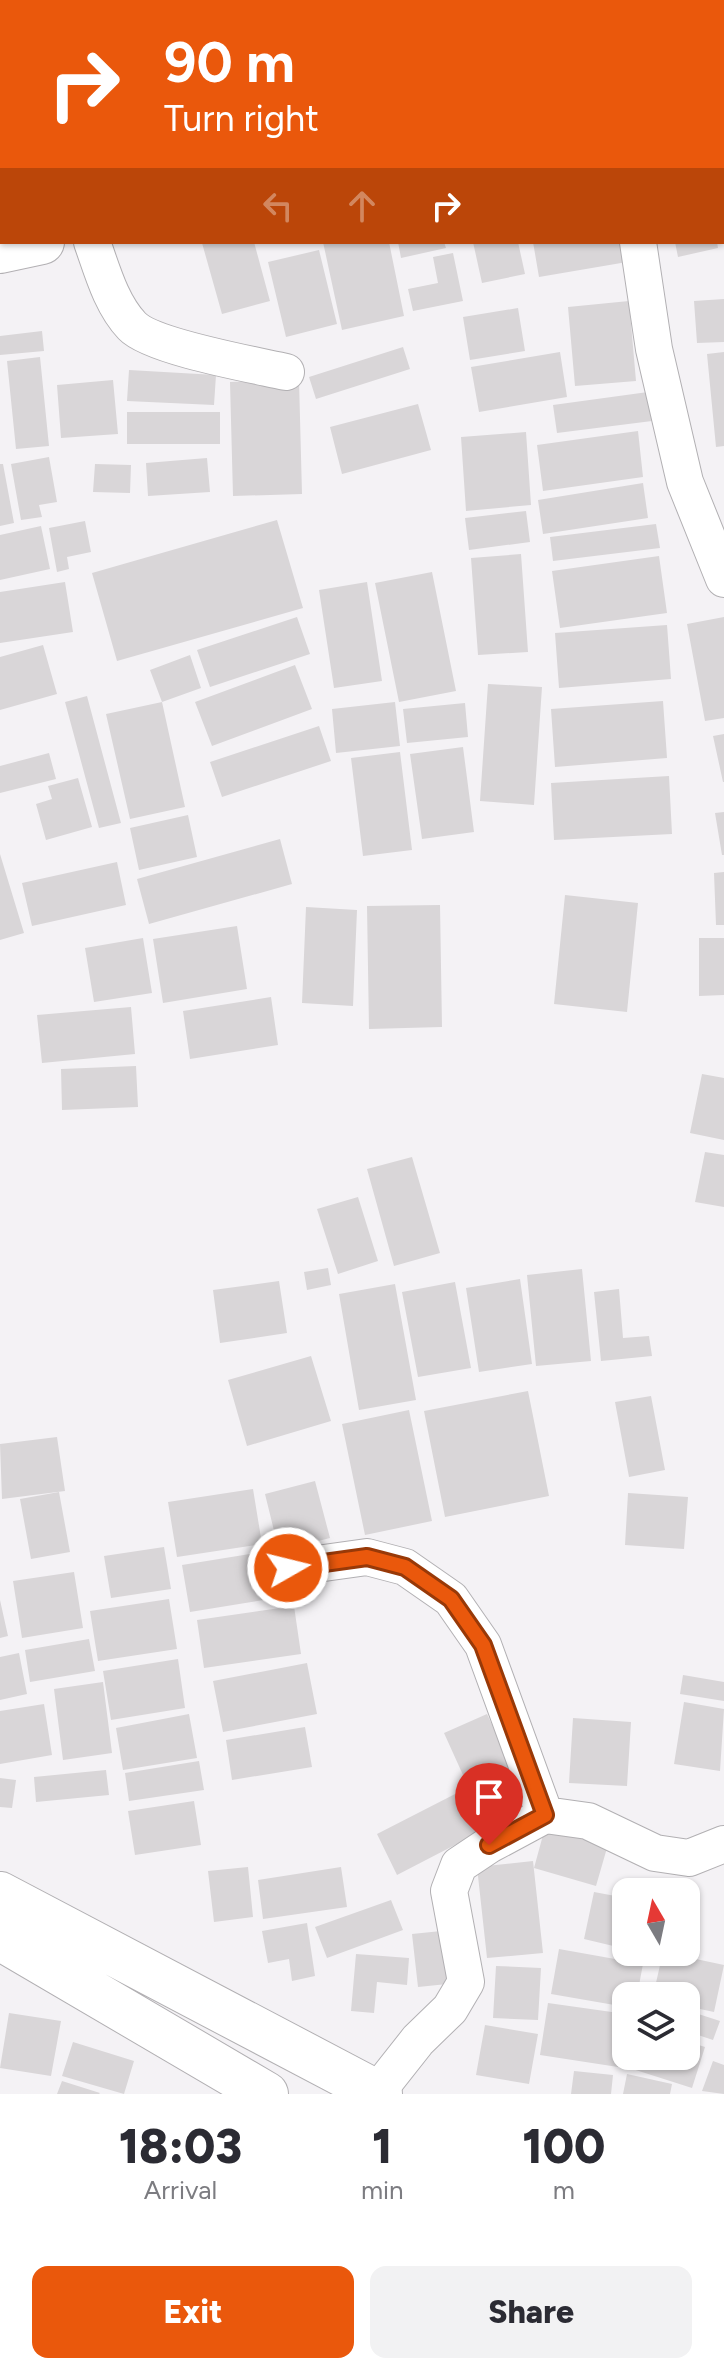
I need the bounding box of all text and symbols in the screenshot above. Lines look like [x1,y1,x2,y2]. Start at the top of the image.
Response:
text: 90 m [164,29,295,96]
icon: right [32,32,136,136]
text: Turn right [164,97,319,140]
icon: left [256,184,300,228]
icon: ahead [340,184,384,228]
icon: right [424,184,468,228]
position arrow [246,1526,330,1610]
pin [455,1763,523,1845]
icon: arrive [467,1775,511,1819]
north arrow [612,1878,700,1966]
map controls [612,1878,700,2070]
button: layers [612,1982,700,2070]
text: 18:03 [119,2117,242,2175]
text: 1 [372,2117,392,2175]
text: 100 [522,2117,605,2175]
text: Arrival [144,2174,217,2206]
text: min [361,2174,404,2206]
text: m [553,2174,575,2206]
button: Exit [32,2266,354,2358]
button: Share [370,2266,692,2358]

